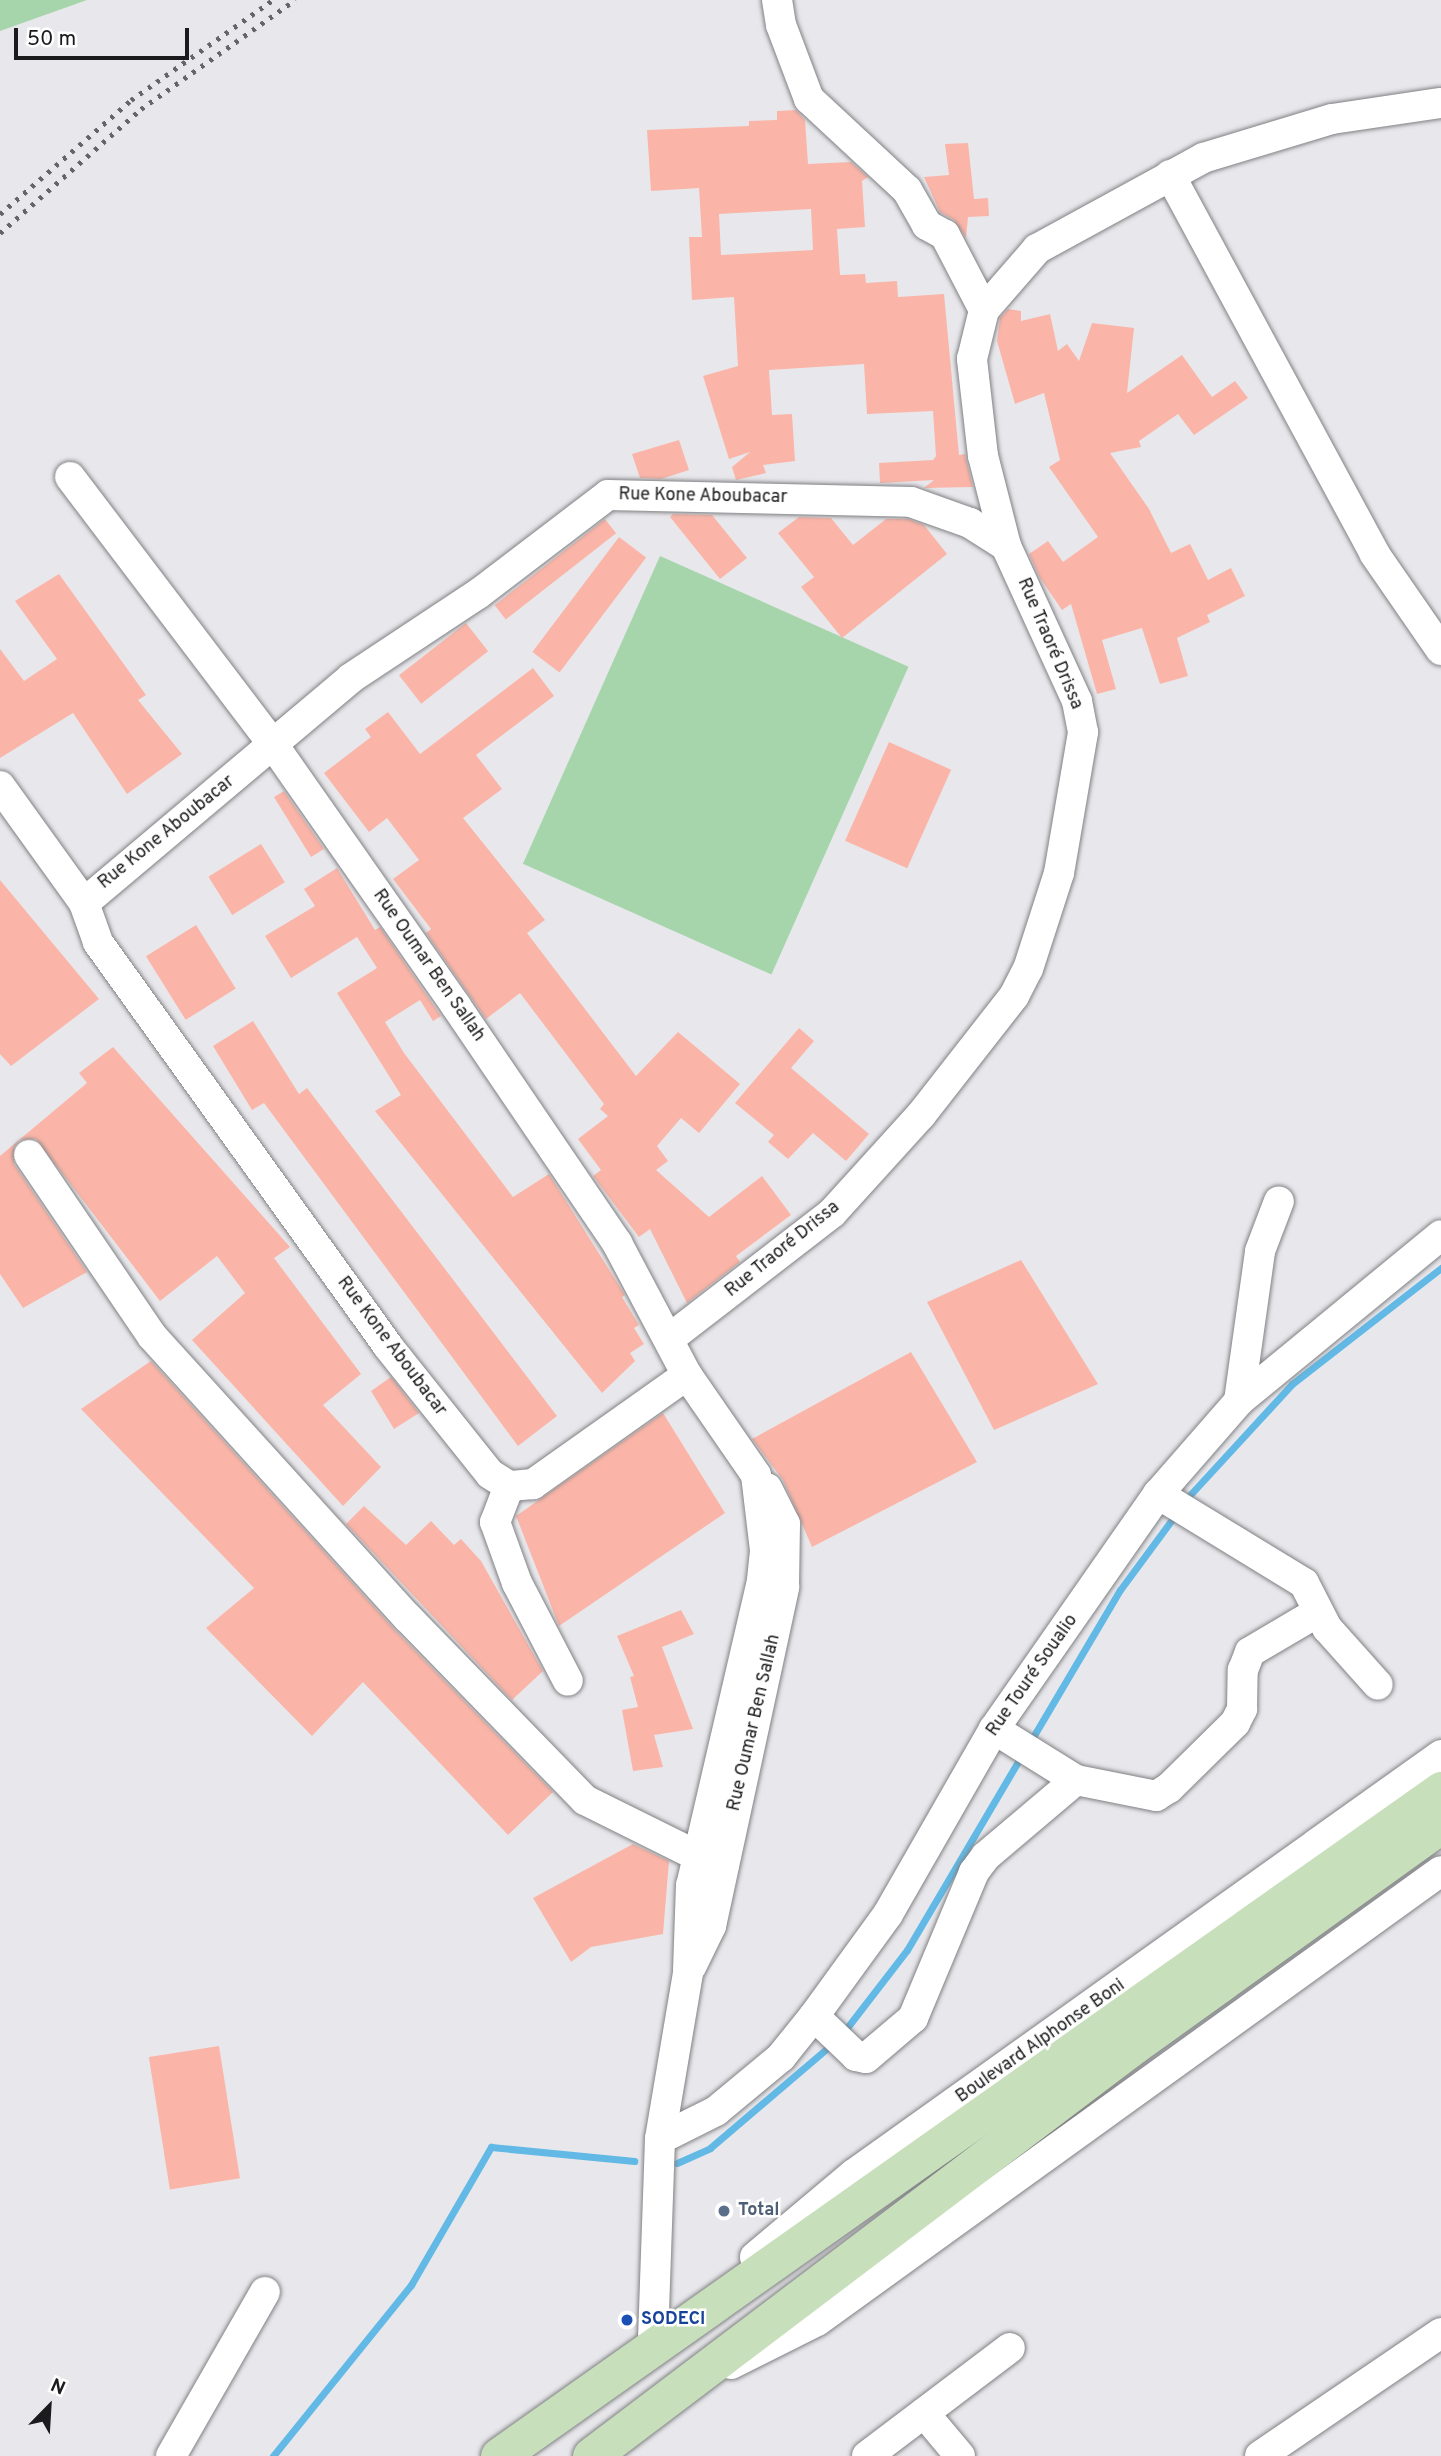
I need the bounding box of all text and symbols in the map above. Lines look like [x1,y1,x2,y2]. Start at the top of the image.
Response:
scale bar [18,14,192,58]
text: 50 m [27,26,76,53]
street label: Rue Kone Aboubacar [618,485,788,509]
street label: Rue Traoré Drissa [1011,575,1087,713]
street label: Rue Kone Aboubacar [94,771,240,895]
street label: Rue Oumar Ben Sallah [367,886,489,1046]
street label: Rue Traoré Drissa [721,1197,845,1303]
street label: Rue Kone Aboubacar [331,1273,451,1421]
street label: Rue Touré Soualio [983,1610,1083,1742]
street label: Rue Oumar Ben Sallah [724,1632,786,1814]
street label: Boulevard Alphonse Boni [952,1975,1130,2109]
place label: Total [738,2200,780,2222]
marker: Total [716,2203,732,2219]
place label: SODECI [641,2309,705,2331]
marker: SODECI [619,2312,635,2328]
north arrow [14,2372,84,2442]
text: N [46,2374,69,2402]

